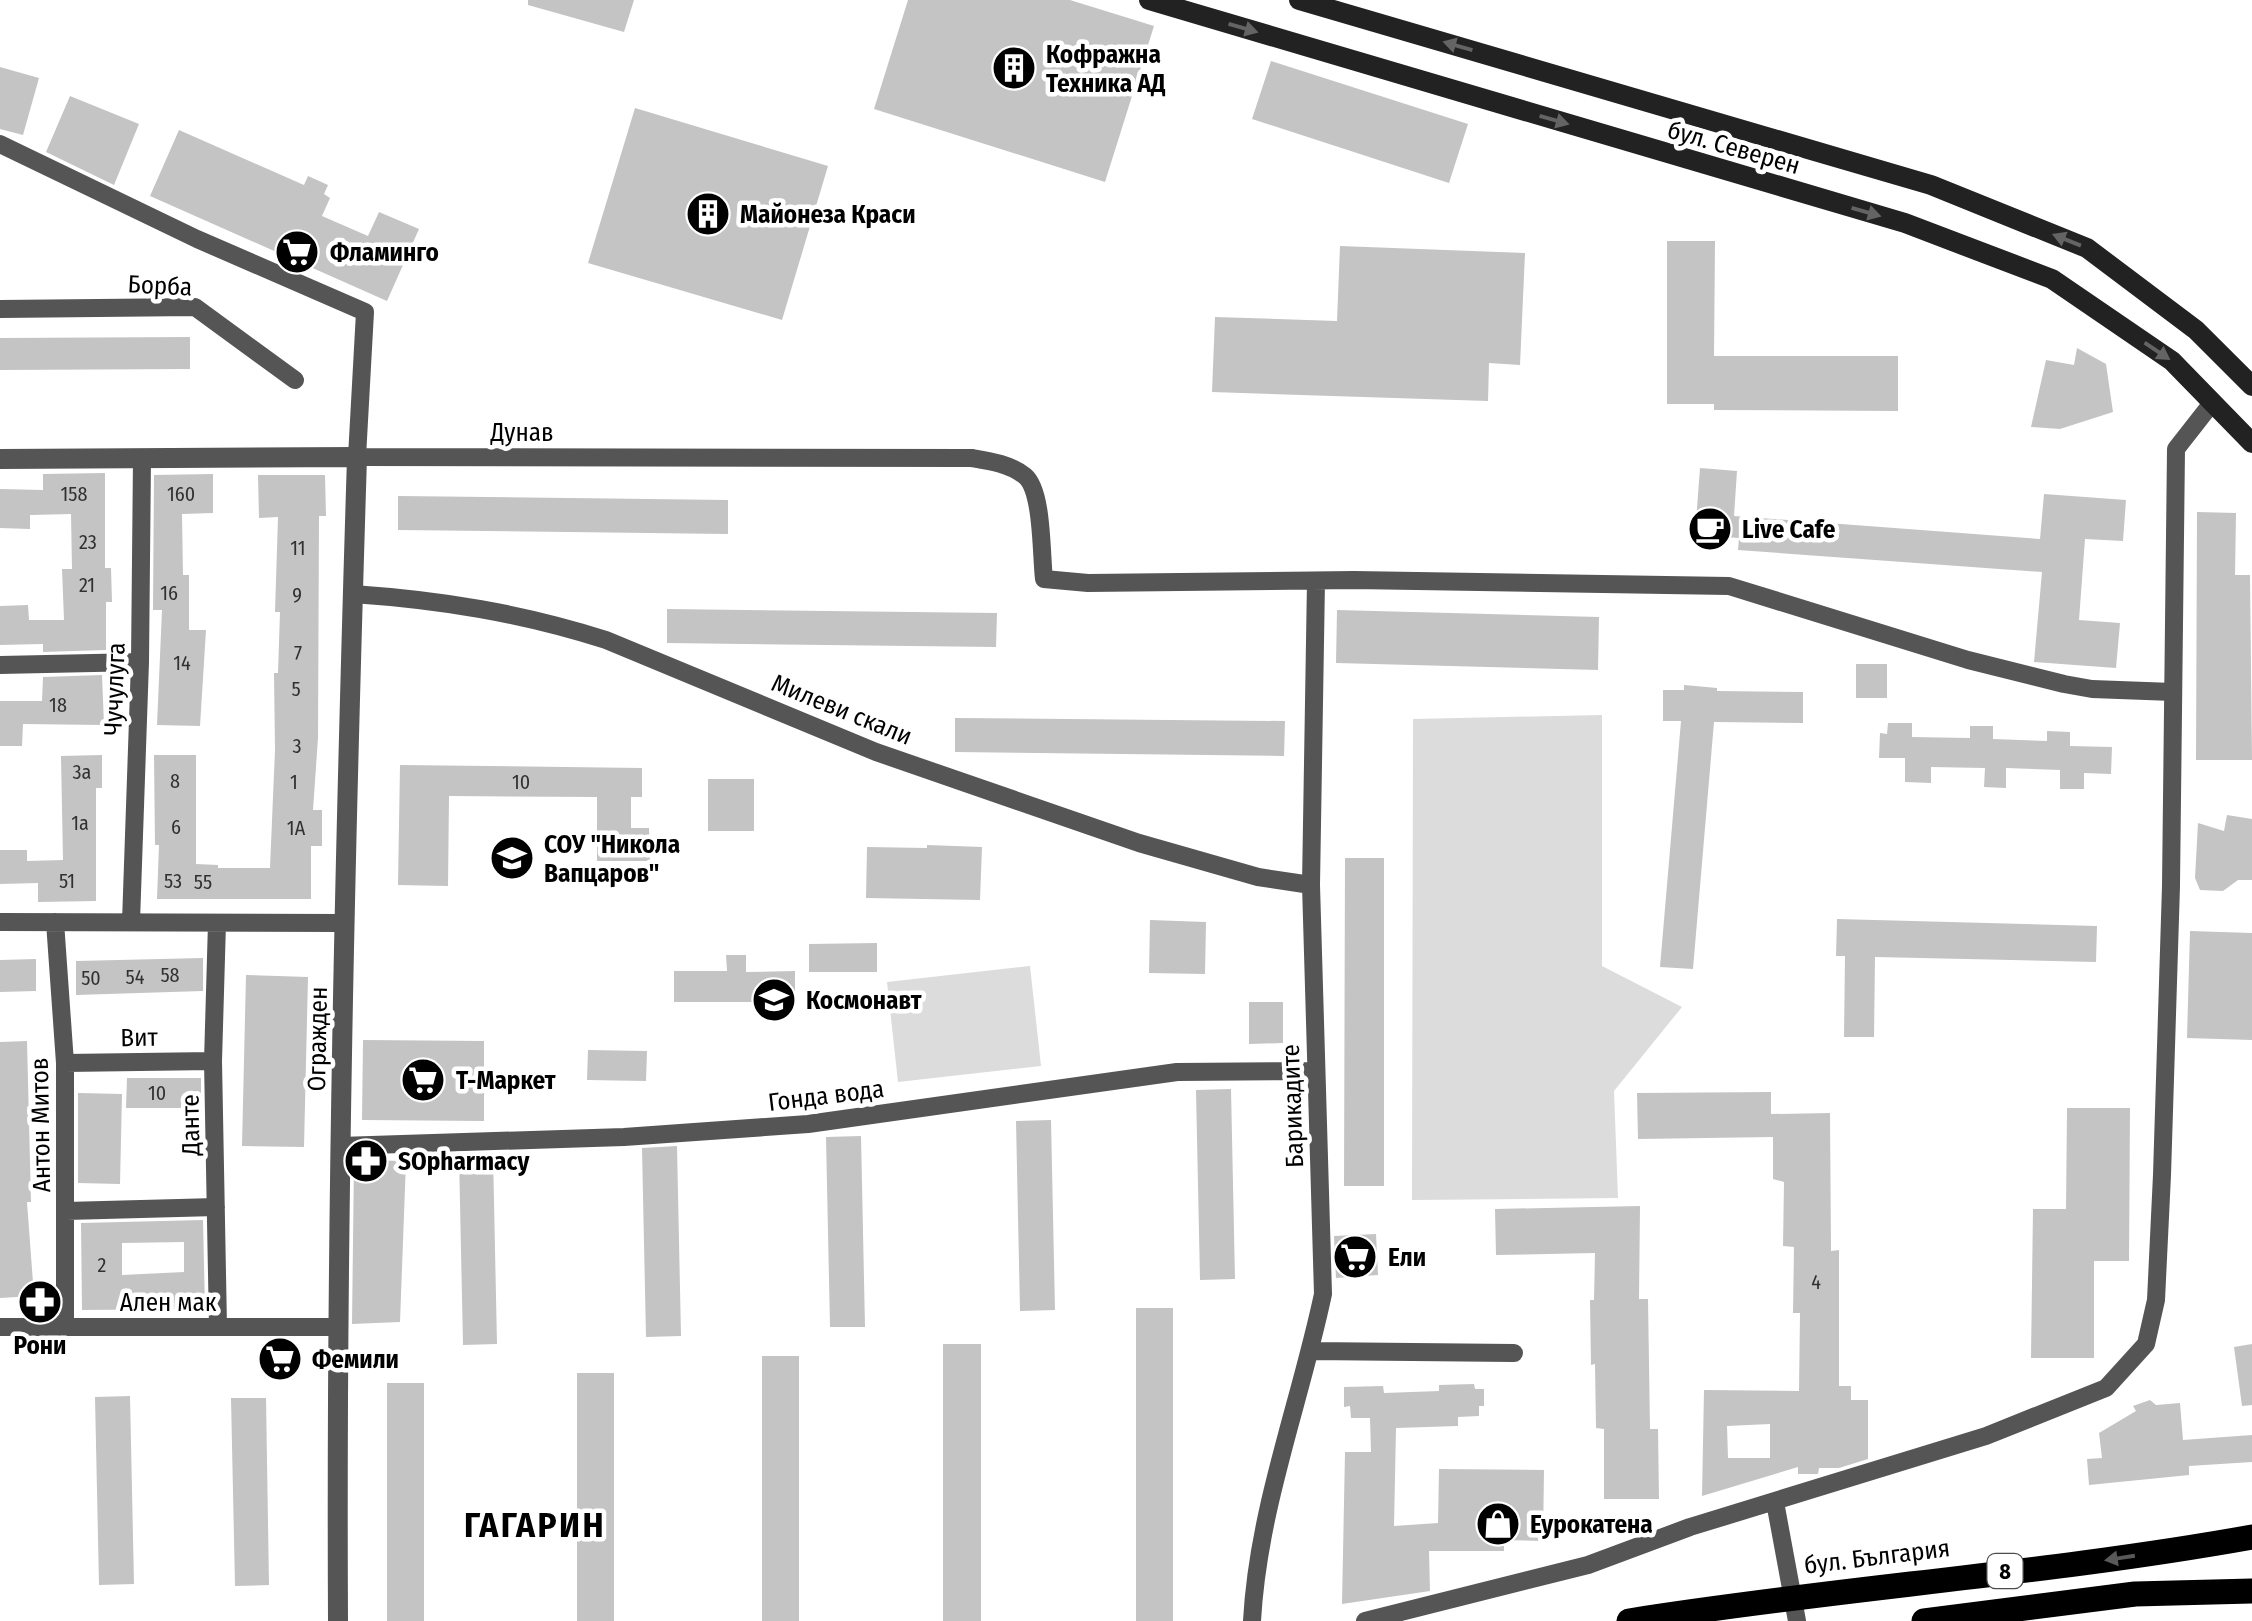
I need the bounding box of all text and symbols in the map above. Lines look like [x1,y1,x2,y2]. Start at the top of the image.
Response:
one-way arrow [1228,21,1259,36]
one-way arrow [1442,38,1473,54]
place label: Кофражна Техника АД [1046,40,1166,99]
building icon: Кофражна Техника АД [991,45,1037,91]
one-way arrow [1540,113,1570,128]
street label: бул. Северен [1664,115,1803,181]
building icon: Майонеза Краси [685,191,731,237]
place label: Майонеза Краси [740,200,916,230]
one-way arrow [1851,205,1882,220]
supermarket icon: Фламинго [274,229,320,275]
one-way arrow [2052,231,2082,247]
place label: Фламинго [330,238,439,268]
street label: Борба [127,269,193,303]
one-way arrow [2144,341,2170,360]
street label: Дунав [489,418,554,448]
house number: 158 [61,482,87,506]
house number: 160 [167,482,195,506]
cafe icon: Live Cafe [1687,506,1733,552]
place label: Live Cafe [1742,515,1836,545]
house number: 23 [79,530,97,554]
house number: 11 [290,536,306,560]
house number: 21 [79,573,95,597]
house number: 16 [160,581,178,605]
house number: 9 [292,583,302,607]
house number: 7 [294,641,302,665]
street label: Чучулуга [98,642,132,736]
house number: 14 [173,651,191,675]
street label: Милеви скали [767,668,916,752]
house number: 5 [291,677,301,701]
house number: 18 [49,693,67,717]
house number: 3 [292,734,302,758]
house number: 3a [73,760,91,784]
house number: 8 [170,769,180,793]
house number: 1 [290,770,298,794]
house number: 10 [512,770,530,794]
house number: 1a [71,811,89,835]
house number: 6 [171,815,181,839]
house number: 1А [287,816,306,840]
place label: СОУ "Никола Вапцаров" [544,830,680,889]
school or university icon: СОУ "Никола Вапцаров" [489,835,535,881]
house number: 51 [59,869,75,893]
house number: 53 [164,869,182,893]
house number: 55 [194,870,212,894]
house number: 58 [160,963,180,987]
house number: 54 [126,965,145,989]
house number: 50 [81,966,101,990]
school or university icon: Космонавт [751,977,797,1023]
street label: Огражден [302,986,334,1092]
place label: Космонавт [806,986,922,1016]
street label: Вит [120,1023,159,1053]
street label: Барикадите [1276,1044,1310,1168]
street label: Антон Митов [25,1057,57,1193]
supermarket icon: Т-Маркет [400,1057,446,1103]
place label: Т-Маркет [456,1066,556,1096]
street label: Гонда вода [767,1074,886,1118]
house number: 10 [148,1081,166,1105]
street label: Данте [175,1094,207,1157]
pharmacy icon: SOpharmacy [343,1138,389,1184]
place label: SOpharmacy [398,1147,530,1177]
supermarket icon: Ели [1332,1234,1378,1280]
place label: Ели [1388,1243,1426,1273]
house number: 2 [98,1253,107,1277]
house number: 4 [1811,1270,1821,1294]
pharmacy icon: Рони [17,1279,63,1325]
street label: Ален мак [120,1288,217,1318]
place label: Рони [14,1331,66,1361]
supermarket icon: Фемили [257,1336,303,1382]
place label: Фемили [312,1345,399,1375]
shop icon: Еурокатена [1475,1501,1521,1547]
district label: ГАГАРИН [464,1504,606,1546]
place label: Еурокатена [1530,1510,1653,1540]
street label: бул. България [1803,1533,1952,1581]
one-way arrow [2104,1550,2135,1566]
road number: 8 [1988,1554,2022,1588]

